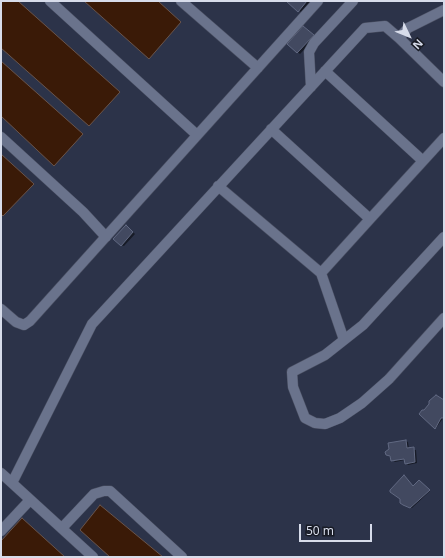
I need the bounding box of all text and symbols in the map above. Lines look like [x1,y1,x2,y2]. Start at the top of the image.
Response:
north arrow [389,16,429,56]
text: N [410,36,427,53]
scale bar [301,516,374,542]
text: 50 m [306,522,334,539]

